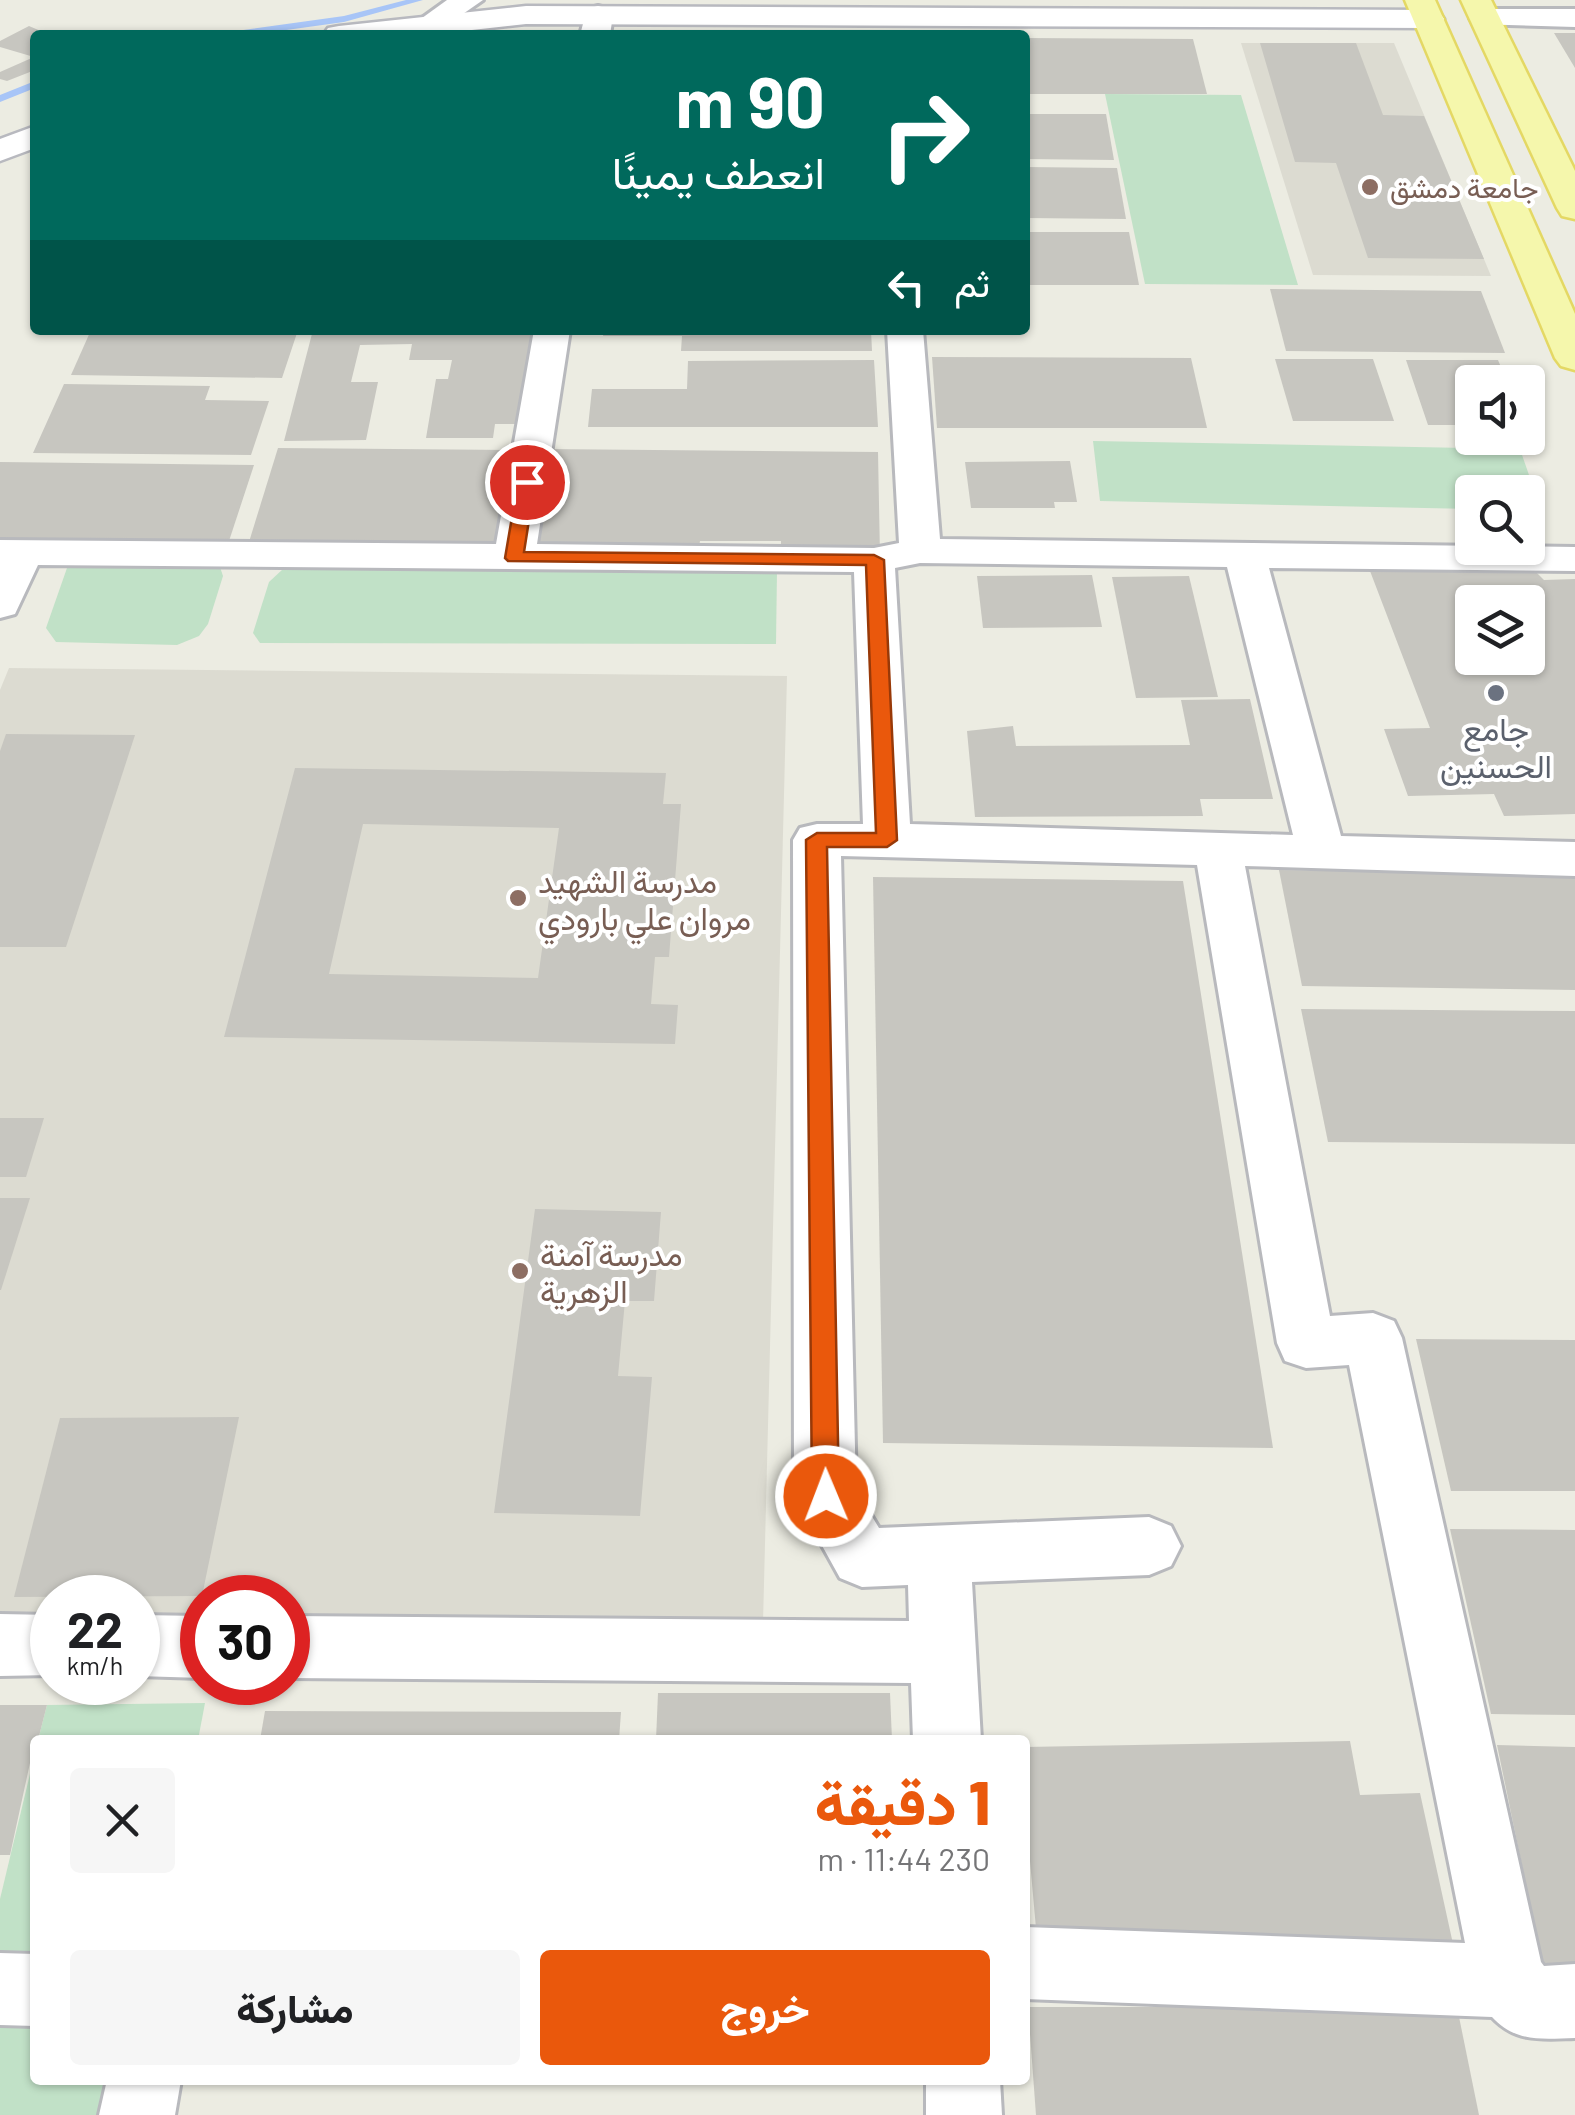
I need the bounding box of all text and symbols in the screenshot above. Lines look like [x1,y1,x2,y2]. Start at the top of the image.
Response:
text: 90 m [675,58,825,142]
icon: right [860,70,990,200]
text: انعطف يمينًا [612,144,825,198]
place label: جامعة دمشق [1390,170,1538,205]
marker: جامعة دمشق [1359,176,1381,198]
text: ثم [954,259,990,305]
icon: left [879,260,934,315]
map controls [1455,365,1545,675]
button: sound [1455,365,1545,455]
pin [485,440,570,525]
icon: arrive [500,455,555,510]
button: search [1455,475,1545,565]
button: layers [1455,585,1545,675]
marker: جامع الحسنين [1485,682,1507,704]
place label: جامع الحسنين [1440,709,1552,786]
place label: مدرسة الشهيد مروان علي بارودي [538,861,751,945]
marker: مدرسة الشهيد مروان علي بارودي [507,887,529,909]
place label: مدرسة آمنة الزهرية [540,1234,683,1312]
marker: مدرسة آمنة الزهرية [509,1260,531,1282]
position arrow [774,1444,878,1548]
speed limit sign: 30 [180,1575,310,1705]
text: 22 [67,1598,123,1658]
text: km/h [67,1650,123,1680]
text: 1 دقيقة [815,1765,990,1837]
button: close [70,1768,175,1873]
text: 230 m · 11:44 [817,1839,990,1877]
button: مشاركة [70,1950,520,2065]
button: خروج [540,1950,990,2065]

